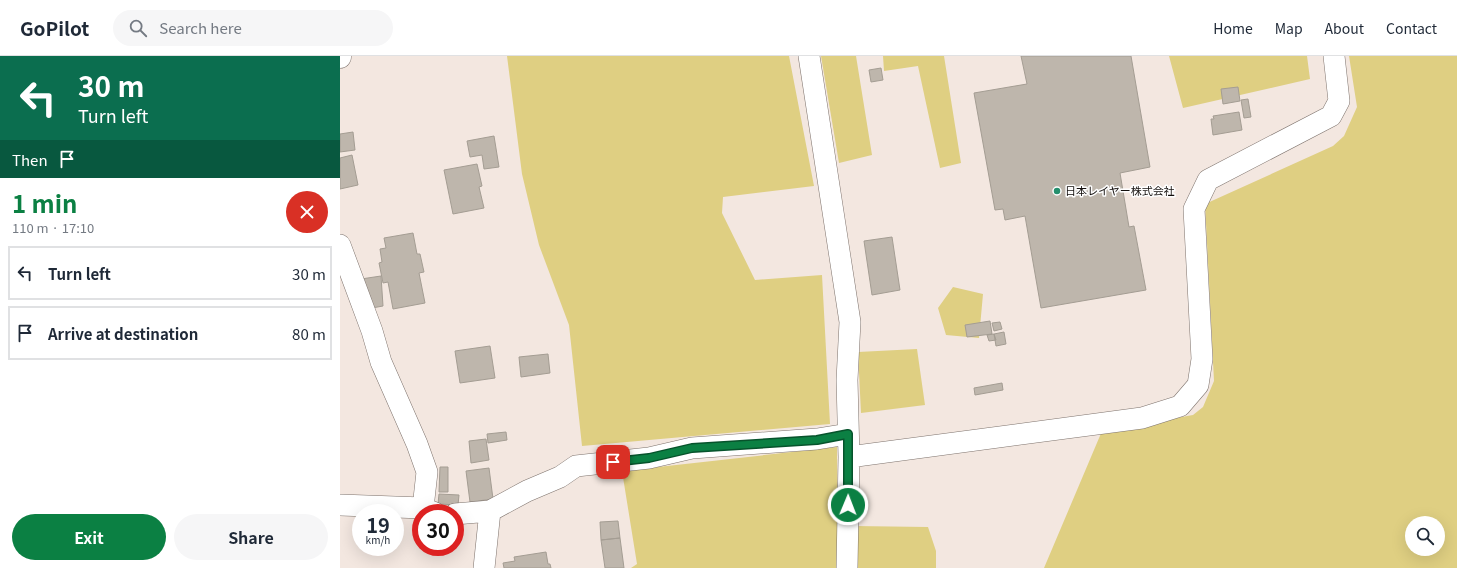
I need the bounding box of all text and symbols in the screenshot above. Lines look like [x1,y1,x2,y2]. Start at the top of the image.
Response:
search box [113,10,393,46]
text: GoPilot [20,14,89,41]
icon: search [127,17,149,39]
text: Search here [159,17,242,38]
text: Home [1213,18,1253,38]
text: Map [1275,18,1303,38]
text: About [1325,18,1364,38]
text: Contact [1386,18,1437,38]
text: 30 m [78,65,144,105]
icon: left [12,72,64,124]
text: Turn left [78,102,148,128]
icon: arrive [56,148,78,170]
text: Then [12,149,48,170]
place label: 日本レイヤー株式会社 [1065,182,1175,198]
text: 1 min [12,185,77,220]
marker: 日本レイヤー株式会社 [1052,186,1062,196]
button: close [286,191,328,233]
text: 110 m · 17:10 [12,218,94,237]
icon: left [14,262,36,284]
text: Turn left [48,263,111,284]
text: 30 m [292,263,326,284]
icon: arrive [14,322,36,344]
text: Arrive at destination [48,323,198,344]
text: 80 m [292,323,326,344]
pin [596,445,630,479]
icon: arrive [602,451,624,473]
position arrow [827,484,869,526]
speed limit sign: 30 [412,504,464,556]
text: 19 [366,510,390,539]
button: Exit [12,514,166,560]
button: Share [174,514,328,560]
map controls [1405,516,1445,556]
button: search [1405,516,1445,556]
text: km/h [366,532,390,547]

